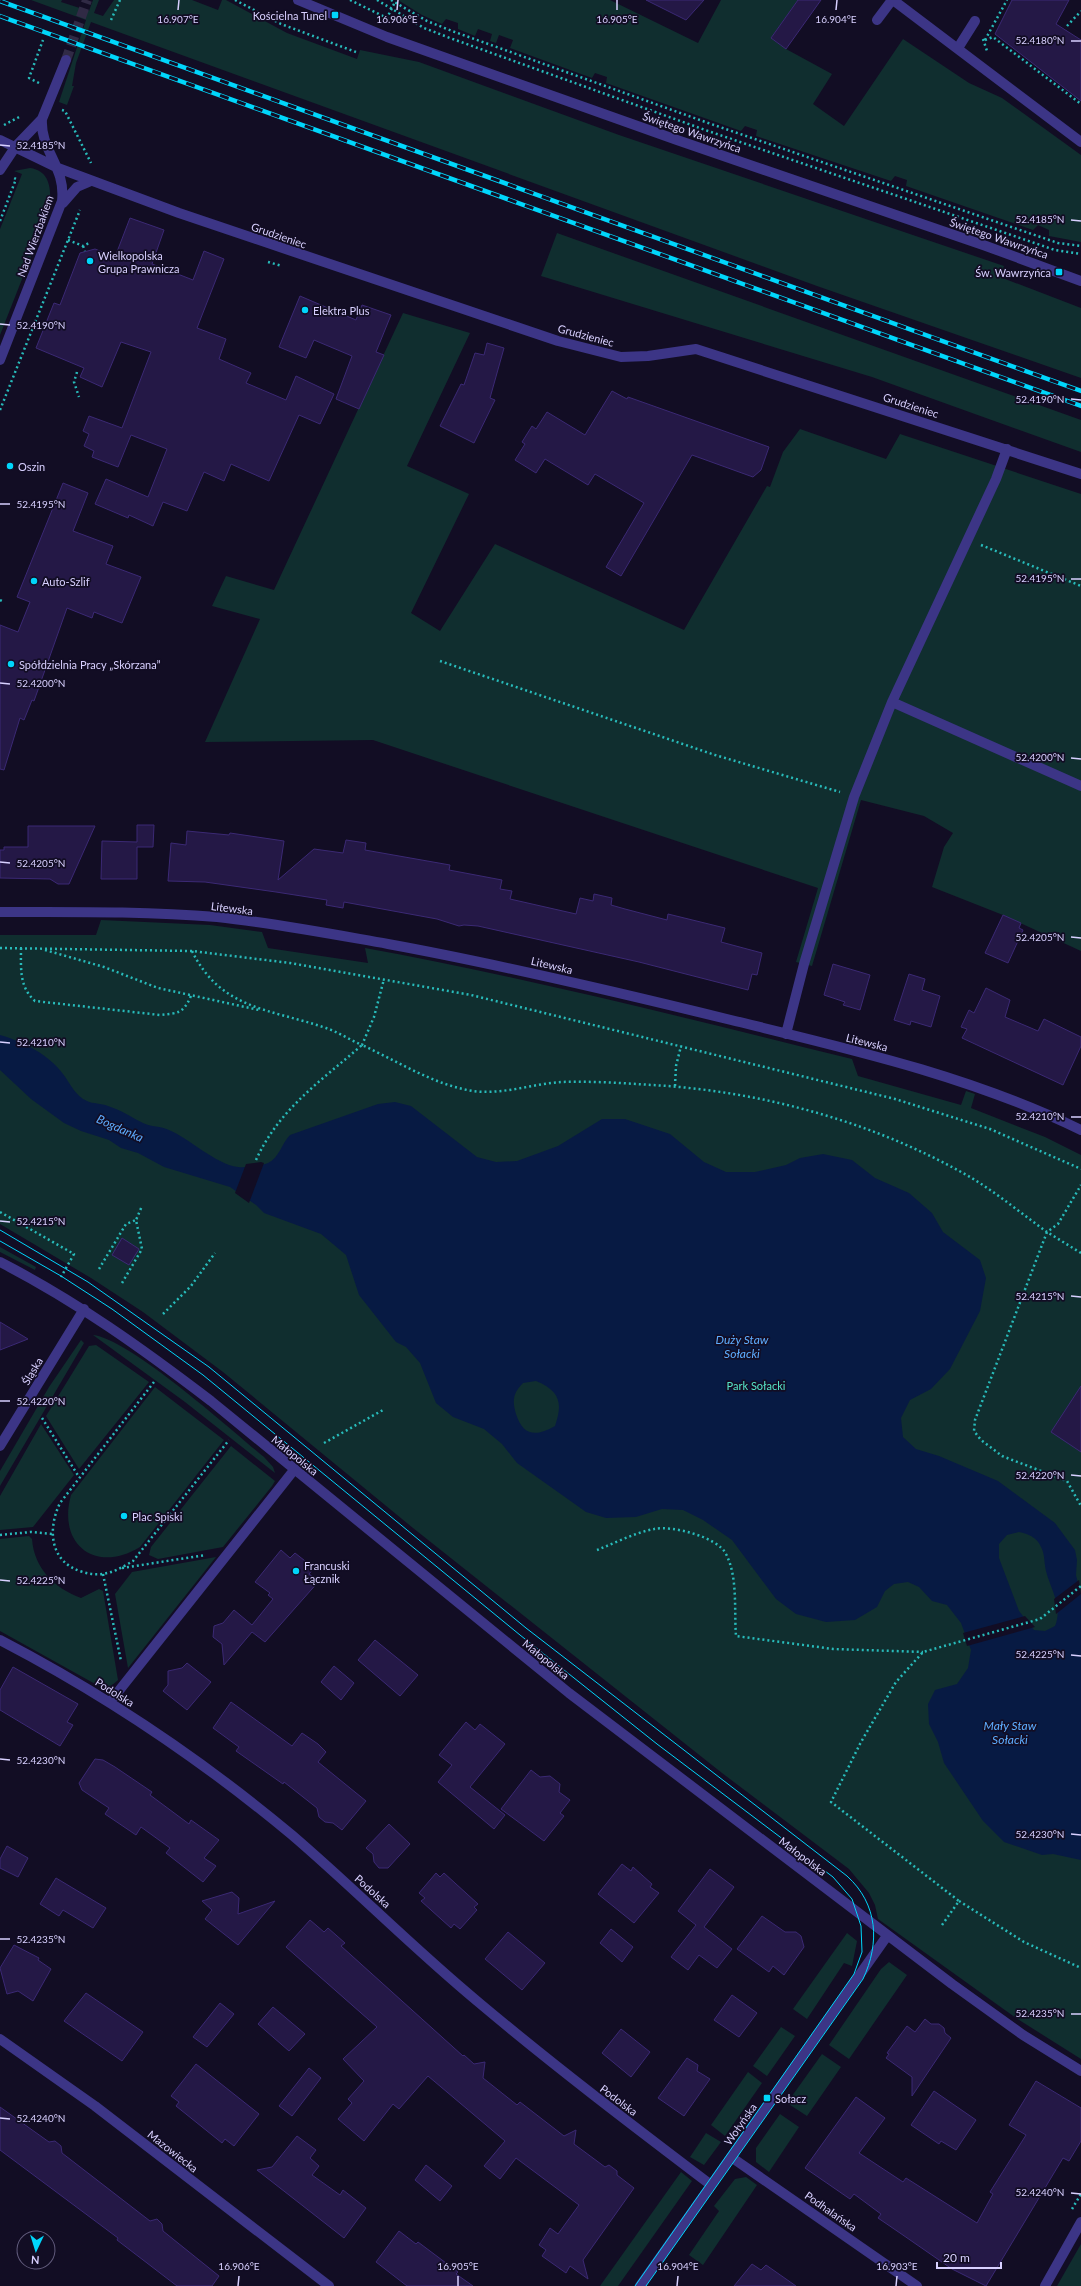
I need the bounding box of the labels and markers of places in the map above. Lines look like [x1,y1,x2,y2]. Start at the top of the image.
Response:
place label: Kościelna Tunel [253,9,327,22]
marker: Kościelna Tunel [330,10,340,20]
place label: Wielkopolska Grupa Prawnicza [98,249,180,275]
marker: Wielkopolska Grupa Prawnicza [85,256,95,266]
place label: Św. Wawrzyńca [975,266,1051,279]
marker: Św. Wawrzyńca [1054,267,1064,277]
place label: Elektra Plus [313,304,370,317]
marker: Elektra Plus [300,305,310,315]
place label: Oszin [18,460,45,473]
marker: Oszin [5,461,15,471]
place label: Auto-Szlif [42,575,90,588]
marker: Auto-Szlif [29,576,39,586]
place label: Spółdzielnia Pracy „Skórzana” [19,658,161,671]
marker: Spółdzielnia Pracy „Skórzana” [6,659,16,669]
place label: Plac Spiski [132,1510,183,1523]
marker: Plac Spiski [119,1511,129,1521]
place label: Francuski Łącznik [304,1559,350,1585]
marker: Francuski Łącznik [291,1566,301,1576]
place label: Sołacz [775,2092,806,2105]
marker: Sołacz [762,2093,772,2103]

